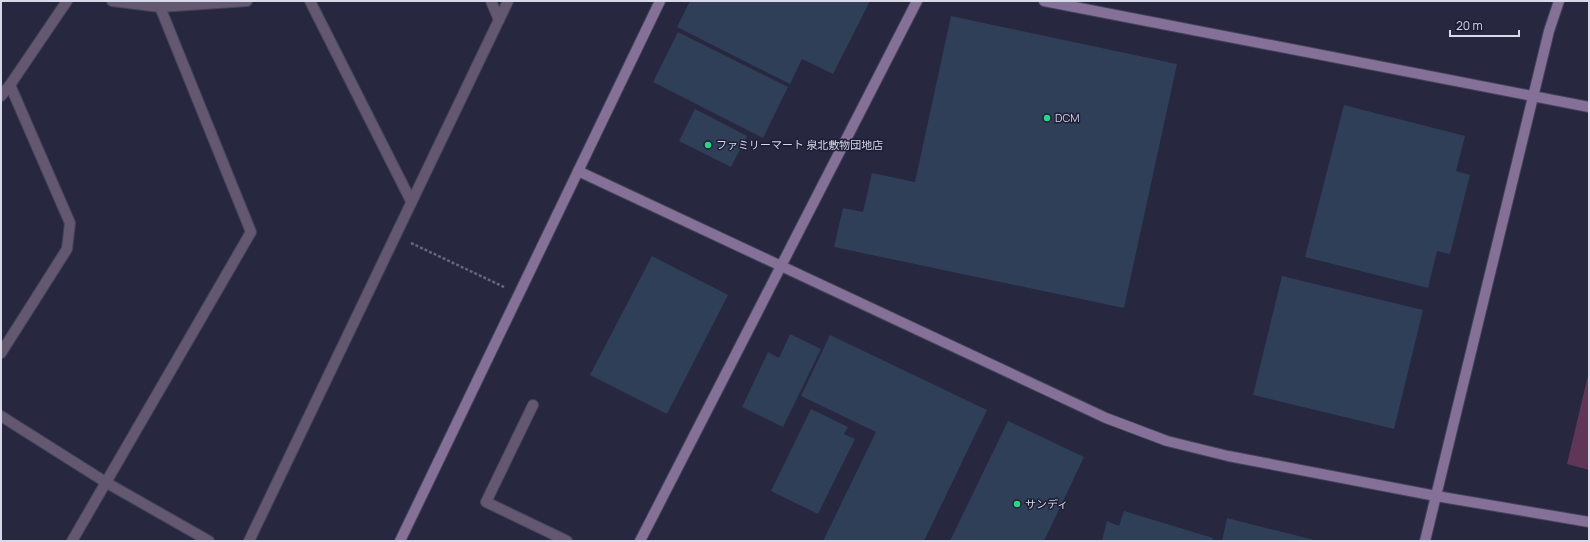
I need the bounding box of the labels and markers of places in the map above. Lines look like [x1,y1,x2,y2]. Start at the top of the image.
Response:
place label: DCM [1055,110,1080,125]
marker: DCM [1042,113,1052,123]
place label: ファミリーマート 泉北敷物団地店 [716,137,883,152]
marker: ファミリーマート 泉北敷物団地店 [703,140,713,150]
place label: サンディ [1025,496,1068,511]
marker: サンディ [1012,499,1022,509]

